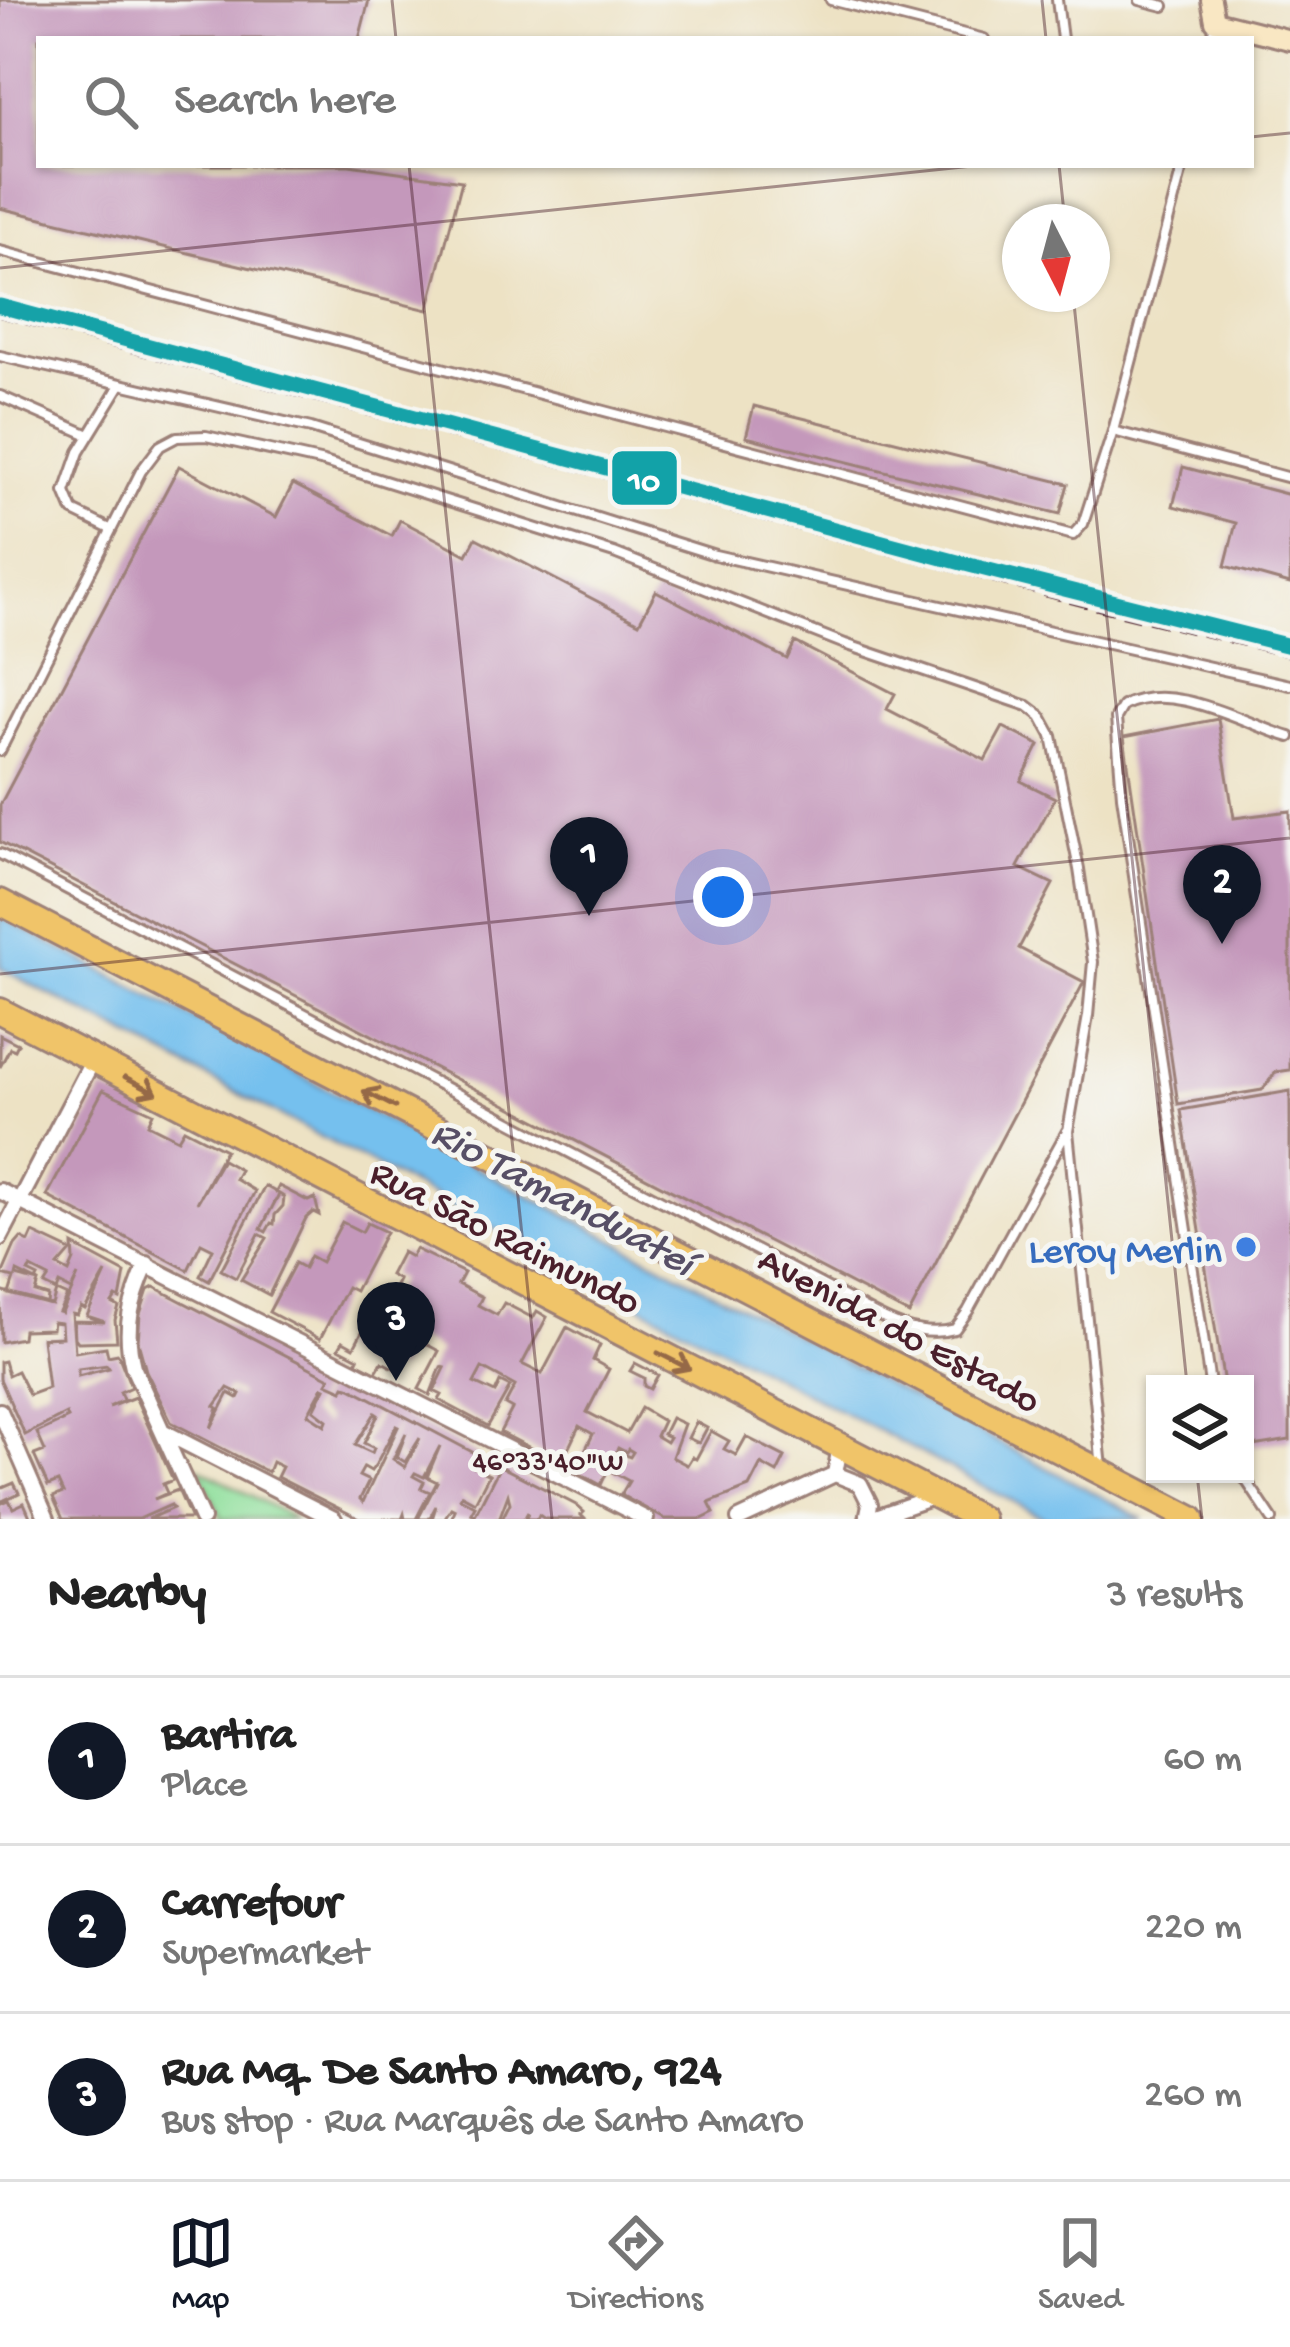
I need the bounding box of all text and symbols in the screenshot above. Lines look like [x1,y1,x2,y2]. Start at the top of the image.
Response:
search box [36,36,1254,168]
icon: search [78,69,144,135]
text: Search here [174,76,396,129]
north arrow [1002,204,1110,312]
line badge: 10 [610,449,679,507]
text: 10 [627,465,660,503]
pin: 1 [550,817,628,916]
pin: 2 [1183,845,1261,944]
your location [693,867,753,927]
one-way arrow [123,1074,159,1097]
one-way arrow [362,1086,398,1109]
water label: Rio Tamanduateí [422,1111,708,1294]
street label: Rua São Raimundo [361,1152,647,1328]
place label: Leroy Merlin [1029,1231,1222,1277]
marker: Leroy Merlin [1233,1234,1259,1260]
street label: Avenida do Estado [749,1239,1047,1427]
pin: 3 [357,1282,435,1381]
one-way arrow [655,1350,691,1373]
map controls [1146,1375,1254,1483]
button: layers [1146,1375,1254,1483]
text: 46°33'40"W [473,1447,623,1482]
text: Nearby [48,1567,206,1627]
text: 3 results [1107,1574,1242,1620]
text: Bartira [162,1711,295,1764]
text: 1 [79,1738,95,1784]
text: 60 m [1163,1738,1242,1784]
text: Place [162,1764,247,1810]
text: Carrefour [162,1879,341,1932]
text: 2 [77,1906,97,1952]
text: 220 m [1145,1906,1242,1952]
text: Supermarket [162,1932,368,1978]
text: Rua Mq. De Santo Amaro, 924 [162,2047,722,2100]
text: 3 [77,2074,97,2120]
text: 260 m [1144,2074,1242,2120]
text: Bus stop · Rua Marquês de Santo Amaro [162,2100,804,2146]
tab: Map [168,2210,234,2320]
tab: Directions [569,2210,703,2320]
tab: Saved [1038,2210,1122,2320]

